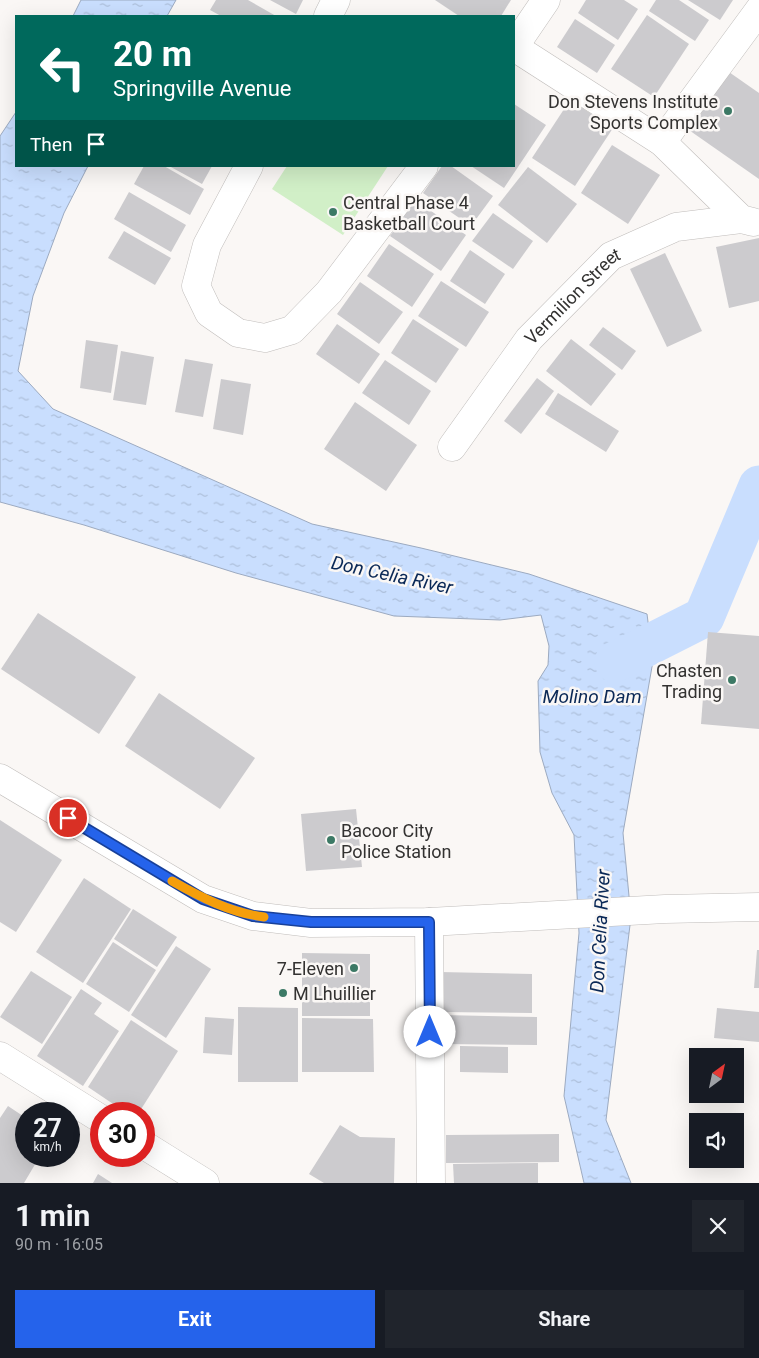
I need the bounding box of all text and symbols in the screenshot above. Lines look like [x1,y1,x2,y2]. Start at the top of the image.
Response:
text: 20 m [113,34,192,75]
icon: left [30,35,95,100]
text: Springville Avenue [113,76,292,101]
place label: Don Stevens Institute Sports Complex [548,91,718,133]
marker: Don Stevens Institute Sports Complex [722,105,734,117]
icon: arrive [82,130,110,158]
text: Then [30,133,72,156]
place label: Central Phase 4 Basketball Court [343,192,475,234]
marker: Central Phase 4 Basketball Court [327,206,339,218]
street label: Vermilion Street [520,243,623,348]
water label: Don Celia River [329,551,456,599]
place label: Chasten Trading [656,660,722,702]
marker: Chasten Trading [726,674,738,686]
water label: Molino Dam [542,685,642,708]
pin [47,797,89,839]
icon: arrive [54,804,82,832]
place label: Bacoor City Police Station [341,820,452,862]
marker: Bacoor City Police Station [325,834,337,846]
water label: Don Celia River [585,868,615,993]
place label: 7-Eleven [277,958,344,979]
marker: 7-Eleven [348,962,360,974]
place label: M Lhuillier [293,983,376,1004]
marker: M Lhuillier [277,987,289,999]
position arrow [403,1005,455,1057]
north arrow [689,1048,744,1102]
map controls [689,1048,744,1168]
speed limit sign: 30 [90,1102,155,1167]
button: sound [689,1113,744,1168]
text: 27 [33,1114,62,1143]
text: km/h [33,1140,62,1154]
text: 1 min [15,1198,90,1233]
button: close [692,1200,744,1252]
text: 90 m · 16:05 [15,1235,103,1254]
button: Exit [15,1290,375,1348]
button: Share [385,1290,744,1348]

